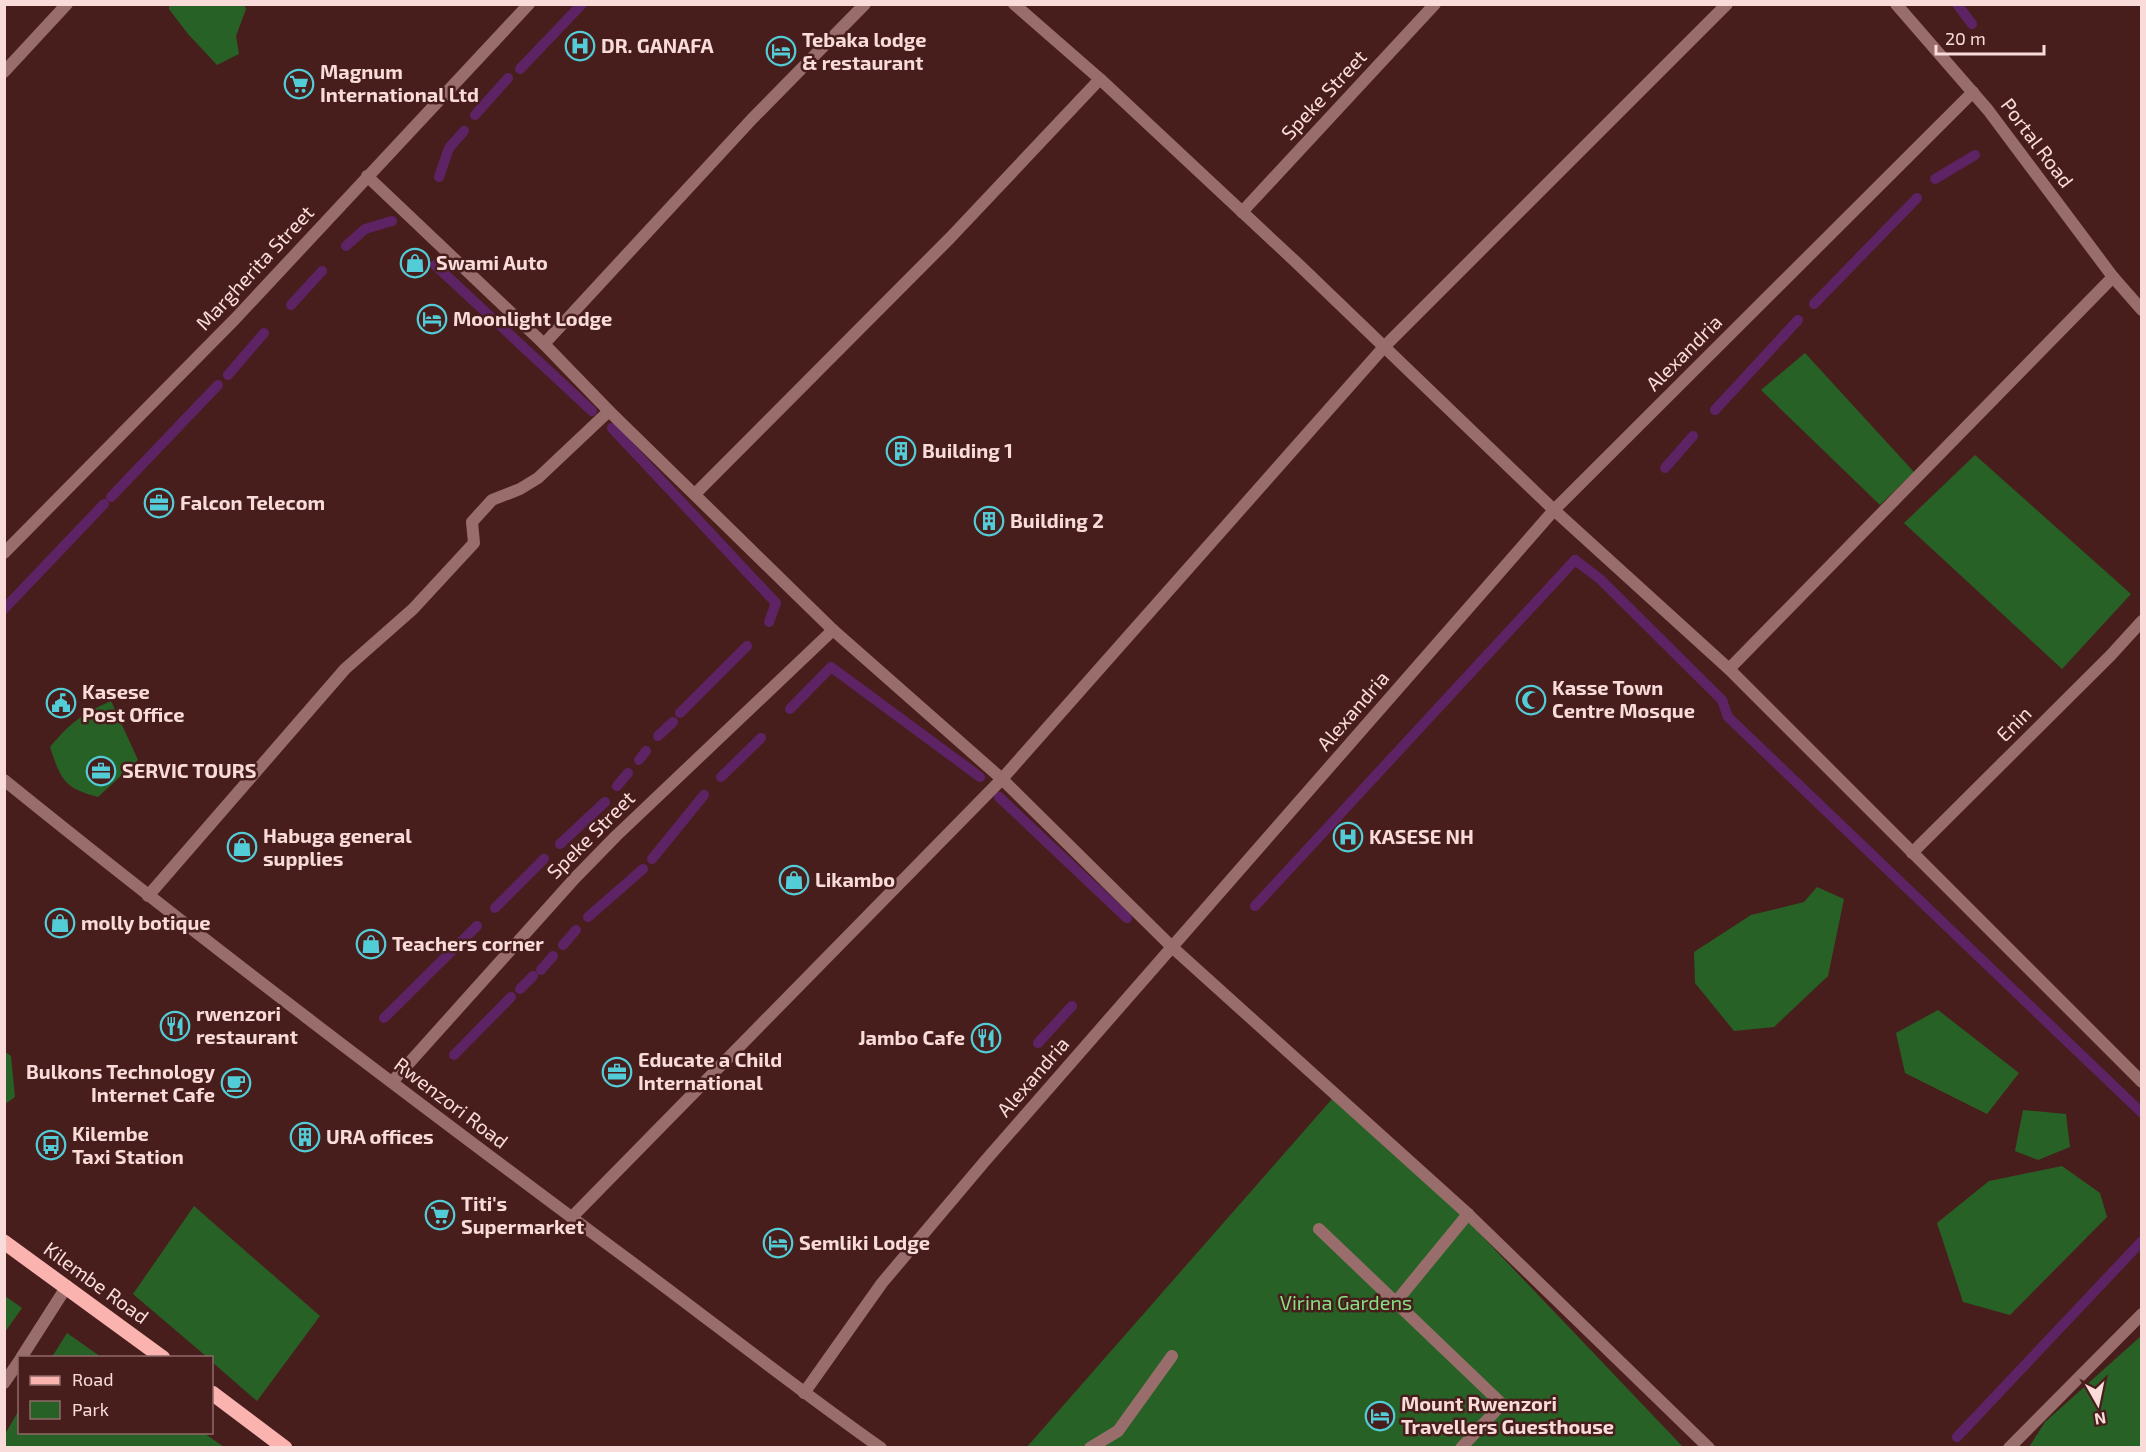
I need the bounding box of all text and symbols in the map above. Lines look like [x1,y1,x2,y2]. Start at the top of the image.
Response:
scale bar [1936,18,2044,56]
place label: Tebaka lodge & restaurant [802,27,927,74]
text: 20 m [1945,27,1986,49]
hospital icon: DR. GANAFA [564,30,596,62]
place label: DR. GANAFA [601,33,715,57]
hotel icon: Tebaka lodge & restaurant [765,35,797,67]
street label: Speke Street [1276,44,1371,144]
place label: Magnum International Ltd [320,59,479,106]
supermarket icon: Magnum International Ltd [283,68,315,100]
street label: Portal Road [1996,93,2079,192]
street label: Margherita Street [190,200,318,335]
shop icon: Swami Auto [399,247,431,279]
place label: Swami Auto [436,250,548,274]
hotel icon: Moonlight Lodge [416,303,448,335]
place label: Moonlight Lodge [453,306,612,330]
street label: Alexandria [1640,309,1726,395]
building icon: Building 1 [885,435,917,467]
place label: Building 1 [922,438,1013,462]
office icon: Falcon Telecom [143,487,175,519]
place label: Falcon Telecom [180,490,325,514]
building icon: Building 2 [973,505,1005,537]
place label: Building 2 [1010,508,1104,532]
street label: Alexandria [1311,666,1393,755]
place label: Kasse Town Centre Mosque [1552,675,1695,722]
place label: Kasese Post Office [82,679,185,726]
mosque icon: Kasse Town Centre Mosque [1515,684,1547,716]
public building icon: Kasese Post Office [45,687,77,719]
street label: Enin [1991,701,2036,746]
office icon: SERVIC TOURS [85,755,117,787]
place label: SERVIC TOURS [122,758,256,782]
street label: Speke Street [541,785,639,883]
hospital icon: KASESE NH [1332,821,1364,853]
place label: Habuga general supplies [263,823,412,870]
place label: KASESE NH [1369,824,1474,848]
shop icon: Habuga general supplies [226,831,258,863]
shop icon: Likambo [778,864,810,896]
place label: Likambo [815,867,895,891]
shop icon: molly botique [44,907,76,939]
place label: molly botique [81,910,211,935]
shop icon: Teachers corner [355,928,387,960]
place label: Teachers corner [392,931,544,955]
place label: rwenzori restaurant [196,1001,298,1048]
restaurant icon: rwenzori restaurant [159,1010,191,1042]
restaurant icon: Jambo Cafe [970,1022,1002,1054]
place label: Jambo Cafe [858,1025,965,1049]
street label: Alexandria [991,1032,1073,1121]
place label: Educate a Child International [638,1047,782,1094]
street label: Rwenzori Road [390,1052,513,1153]
office icon: Educate a Child International [601,1056,633,1088]
place label: Bulkons Technology Internet Cafe [26,1059,216,1106]
cafe icon: Bulkons Technology Internet Cafe [220,1067,252,1099]
place label: Kilembe Taxi Station [72,1121,184,1168]
building icon: URA offices [289,1121,321,1153]
place label: URA offices [326,1124,434,1148]
bus stop icon: Kilembe Taxi Station [35,1129,67,1161]
place label: Titi's Supermarket [461,1191,584,1238]
supermarket icon: Titi's Supermarket [424,1199,456,1231]
hotel icon: Semliki Lodge [762,1227,794,1259]
place label: Semliki Lodge [799,1230,930,1254]
street label: Kilembe Road [40,1236,154,1328]
park label: Virina Gardens [1280,1290,1412,1314]
legend [18,1356,213,1434]
text: Road [72,1368,113,1390]
north arrow [2068,1374,2128,1434]
place label: Mount Rwenzori Travellers Guesthouse [1401,1391,1614,1438]
text: Park [72,1398,109,1420]
hotel icon: Mount Rwenzori Travellers Guesthouse [1364,1400,1396,1432]
text: N [2093,1409,2108,1430]

